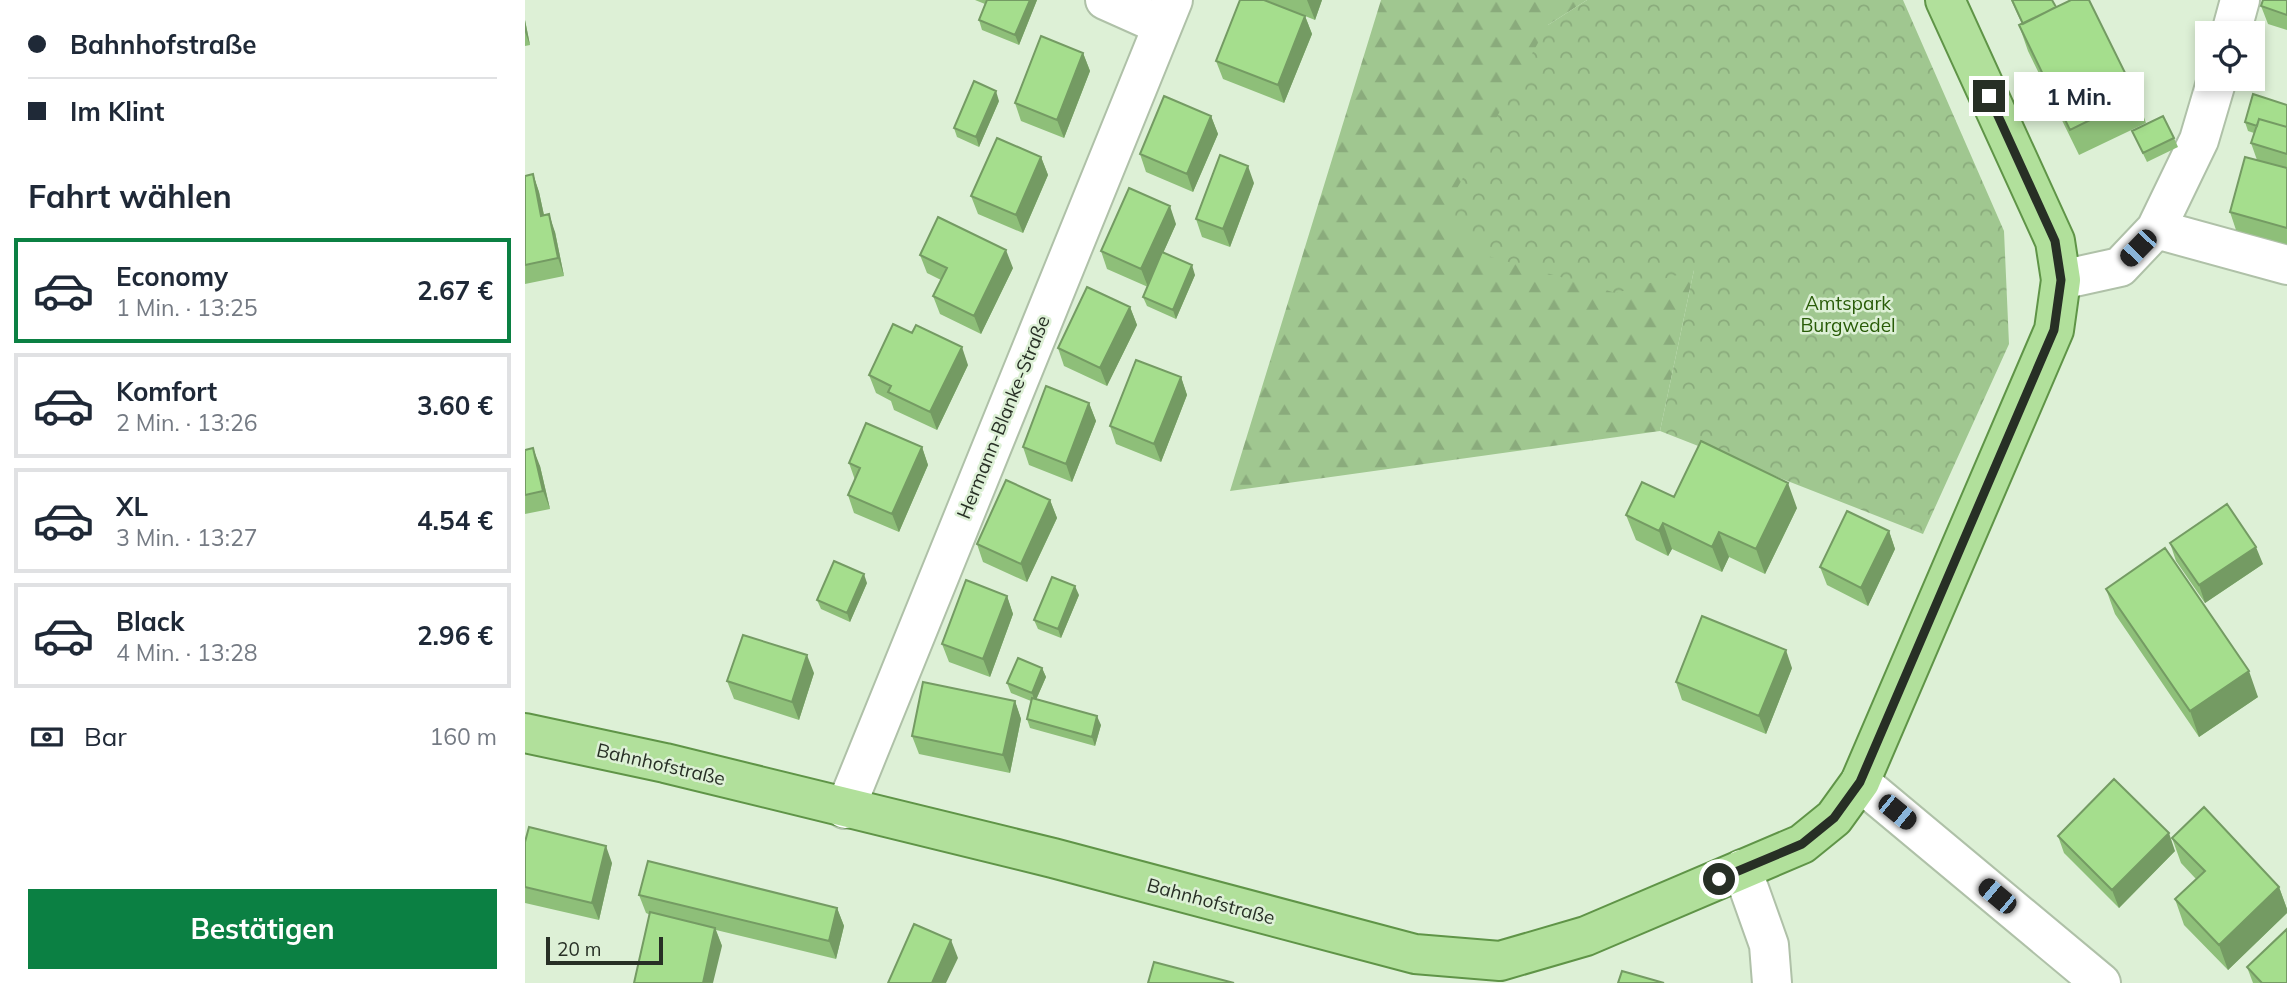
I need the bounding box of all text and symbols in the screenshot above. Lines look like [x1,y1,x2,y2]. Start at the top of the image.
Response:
map controls [2195,21,2265,91]
button: locate [2195,21,2265,91]
text: Bahnhofstraße [70,28,257,61]
callout: 1 Min. [2013,72,2143,120]
route end [1973,80,2005,112]
text: 1 Min. [2046,82,2112,111]
text: Im Klint [70,95,164,128]
text: Fahrt wählen [28,176,232,216]
car [2116,226,2161,270]
icon: car [32,259,95,322]
text: Economy [116,260,228,293]
text: 2.67 € [417,274,493,307]
park label: Amtspark Burgwedel [1800,291,1896,337]
text: 1 Min. · 13:25 [116,293,258,322]
street label: Hermann-Blanke-Straße [951,312,1055,522]
icon: car [32,374,95,437]
text: Komfort [116,375,217,408]
text: 3.60 € [417,389,493,422]
text: 2 Min. · 13:26 [116,408,258,437]
icon: car [32,489,95,552]
text: XL [116,490,148,523]
text: 4.54 € [417,504,493,537]
text: 3 Min. · 13:27 [116,523,258,552]
icon: car [32,604,95,667]
text: Black [116,605,184,638]
text: 2.96 € [417,619,493,652]
text: 4 Min. · 13:28 [116,638,258,667]
icon: cash [28,718,66,756]
text: Bar [84,720,127,753]
text: 160 m [429,722,497,751]
street label: Bahnhofstraße [594,738,728,790]
car [1875,791,1920,833]
route start [1703,863,1735,895]
street label: Bahnhofstraße [1144,872,1278,930]
car [1975,874,2020,918]
button: Bestätigen [28,889,497,969]
scale bar [546,934,663,966]
text: 20 m [557,937,601,961]

